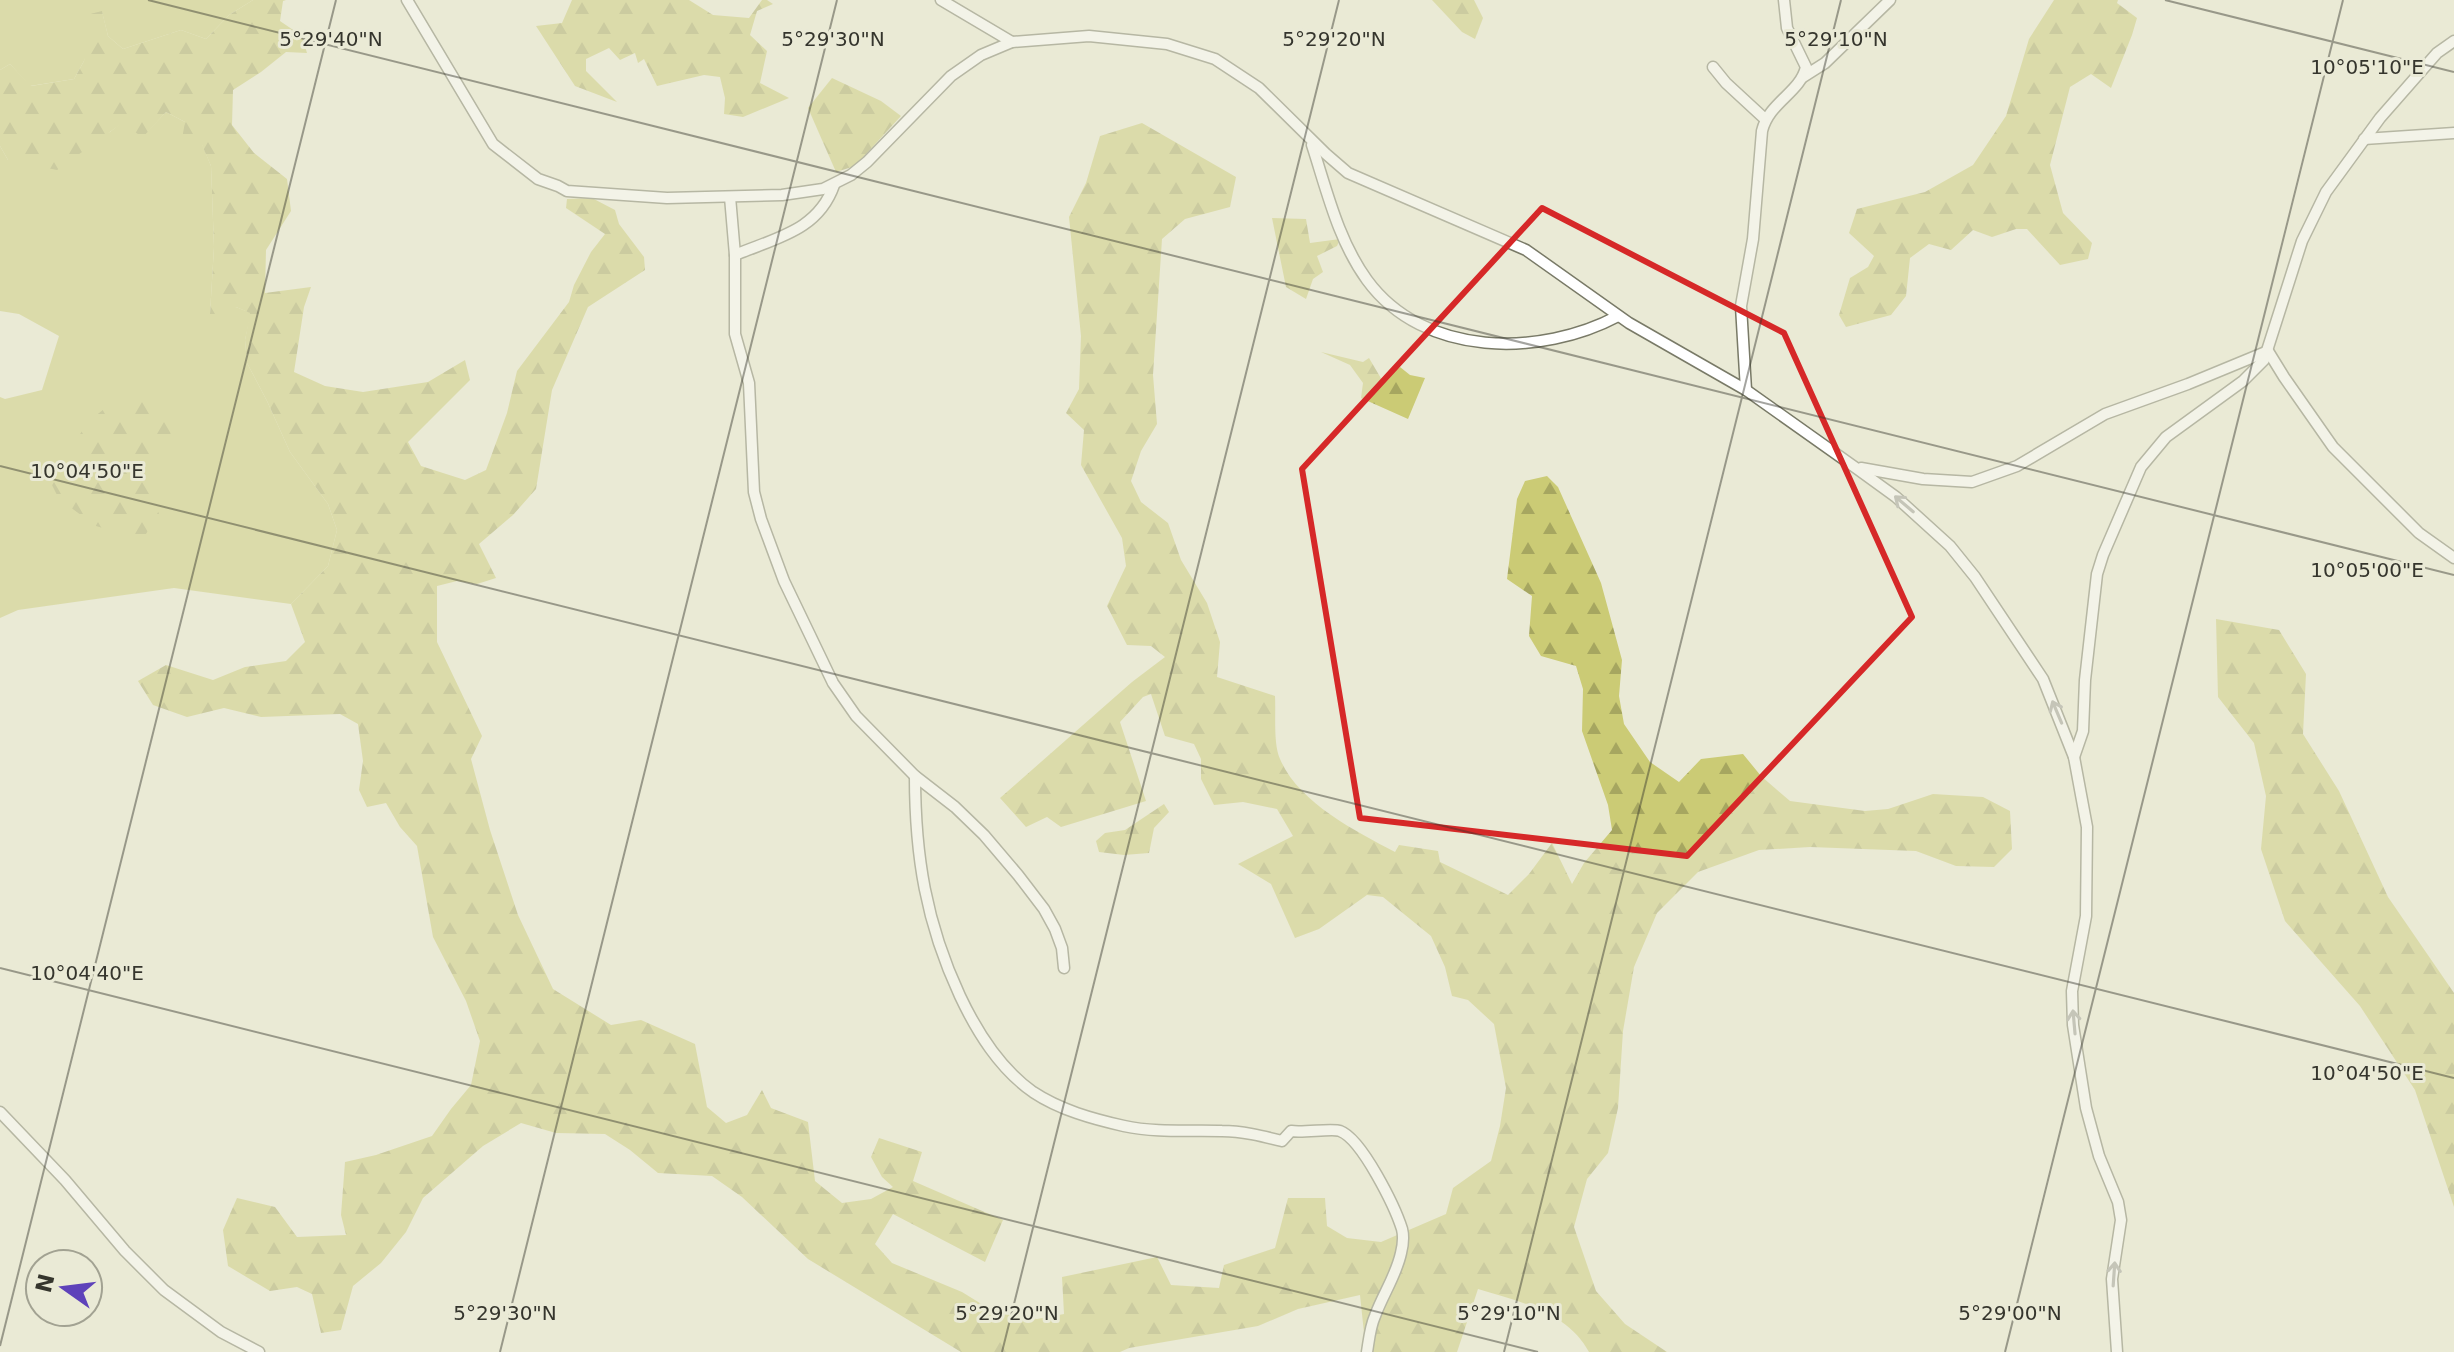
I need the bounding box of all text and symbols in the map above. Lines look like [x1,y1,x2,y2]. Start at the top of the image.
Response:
text: 5°29'40"N [279,27,383,51]
text: 5°29'30"N [781,27,885,51]
text: 5°29'20"N [1282,27,1386,51]
text: 5°29'10"N [1784,27,1888,51]
text: 10°05'10"E [2310,55,2424,79]
text: 10°04'50"E [30,459,144,483]
one-way arrow [1894,495,1915,513]
text: 10°05'00"E [2310,558,2424,582]
one-way arrow [2048,700,2063,724]
text: 10°04'40"E [30,961,144,985]
one-way arrow [2066,1009,2081,1036]
text: 10°04'50"E [2310,1061,2424,1085]
north arrow [24,1248,104,1328]
one-way arrow [2107,1261,2122,1288]
text: N [31,1271,59,1295]
text: 5°29'30"N [453,1301,557,1325]
text: 5°29'20"N [955,1301,1059,1325]
text: 5°29'10"N [1457,1301,1561,1325]
text: 5°29'00"N [1958,1301,2062,1325]

